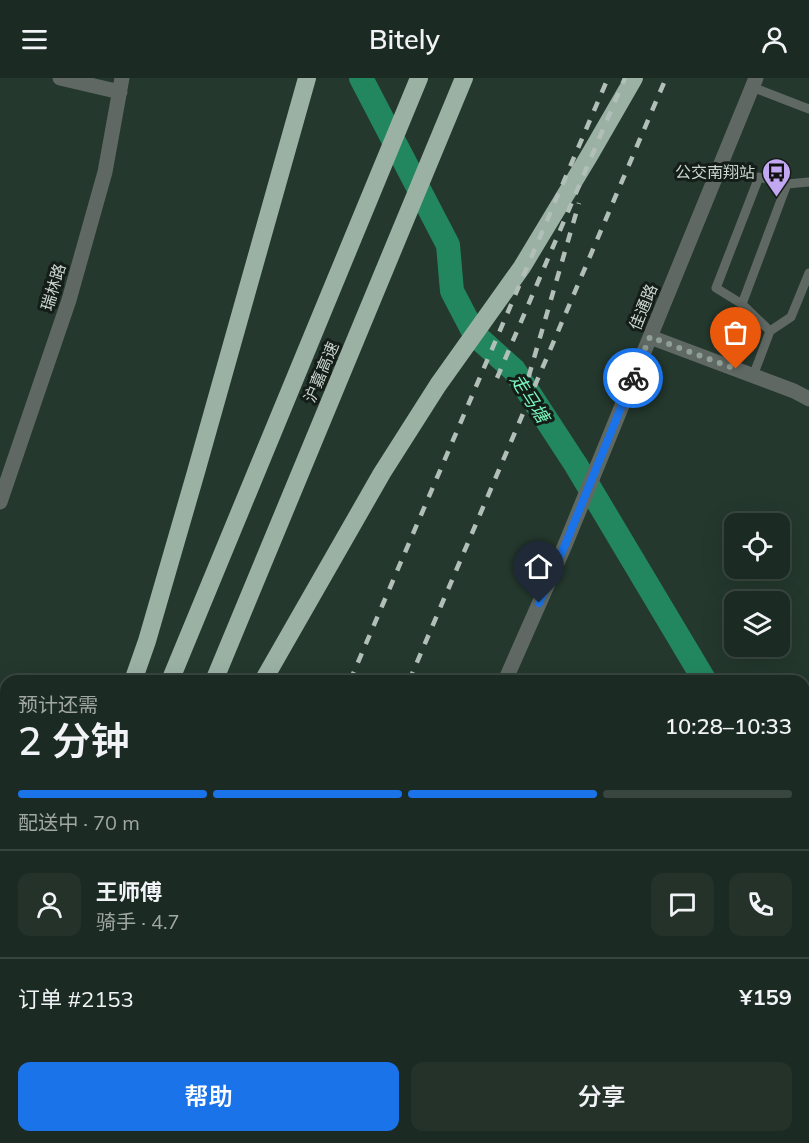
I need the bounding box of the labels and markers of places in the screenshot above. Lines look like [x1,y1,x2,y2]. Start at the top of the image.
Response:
bus stop icon: 公交南翔站 [760,156,792,198]
place label: 公交南翔站 [675,162,755,182]
pin [710,307,761,369]
pin [513,541,564,603]

